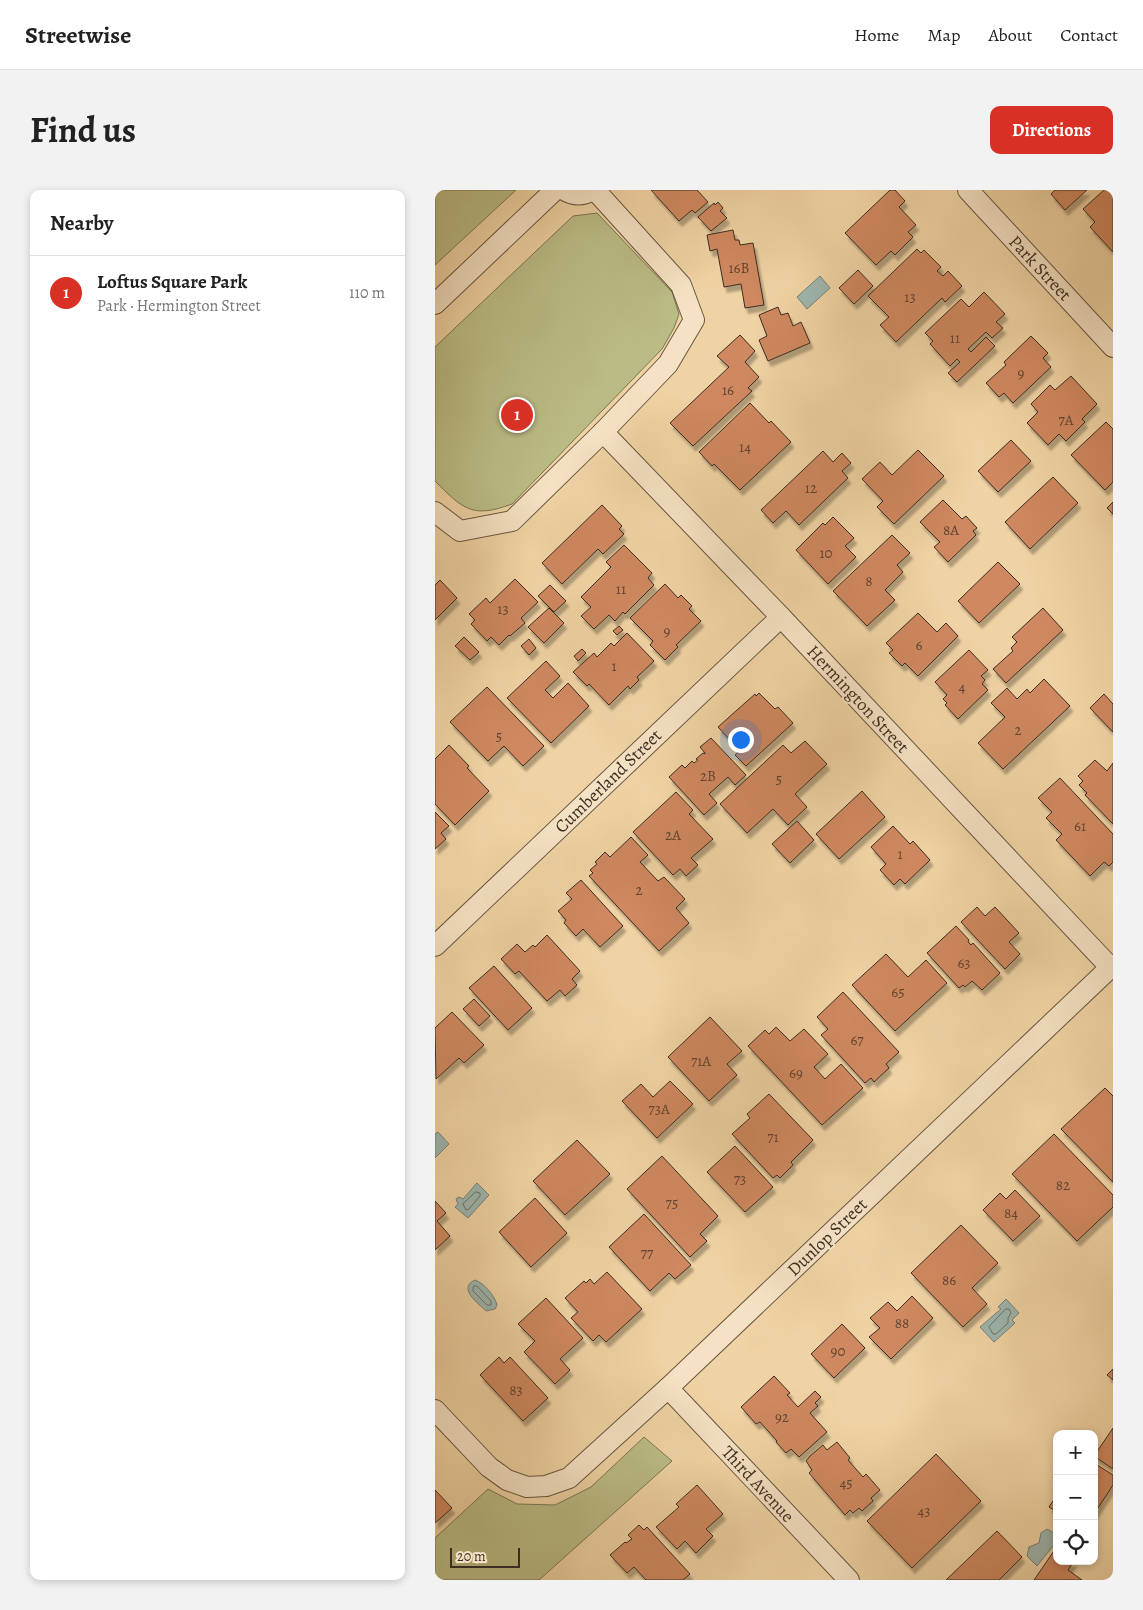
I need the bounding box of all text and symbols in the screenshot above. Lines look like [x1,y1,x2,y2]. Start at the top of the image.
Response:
text: Streetwise [25,19,131,51]
text: Home [854,23,899,47]
text: Map [927,23,960,47]
text: About [988,23,1032,47]
text: Contact [1060,23,1118,47]
text: Find us [30,106,136,154]
button: Directions [990,106,1113,154]
text: Nearby [50,209,113,237]
street label: Park Street [1003,230,1077,306]
house number: 16B [728,258,750,278]
text: Loftus Square Park [97,269,247,295]
text: 1 [63,282,69,304]
text: 110 m [349,282,385,304]
house number: 13 [904,287,916,307]
text: Park · Hermington Street [97,295,261,317]
house number: 11 [950,328,960,348]
house number: 9 [1018,363,1025,383]
house number: 16 [722,380,734,400]
pin: 1 [501,396,533,434]
house number: 7A [1058,410,1074,430]
house number: 14 [739,437,751,457]
house number: 12 [805,478,817,498]
house number: 8A [943,520,959,540]
house number: 10 [819,543,833,563]
house number: 8 [865,571,873,591]
house number: 11 [616,579,626,599]
house number: 13 [497,599,509,619]
house number: 9 [664,621,671,641]
house number: 6 [916,635,923,655]
street label: Hermington Street [802,640,914,758]
house number: 1 [611,656,617,676]
house number: 4 [959,677,966,697]
house number: 2 [1014,720,1022,740]
street label: Cumberland Street [549,724,667,838]
house number: 5 [496,726,502,746]
your location [728,727,754,753]
house number: 2B [700,766,716,786]
house number: 5 [776,769,782,789]
house number: 61 [1074,816,1086,836]
house number: 2A [665,825,681,845]
house number: 1 [897,844,903,864]
house number: 2 [635,880,643,900]
house number: 63 [957,953,971,973]
house number: 65 [891,982,905,1002]
house number: 67 [850,1030,864,1050]
house number: 71A [691,1051,711,1071]
house number: 69 [789,1063,803,1083]
house number: 73A [648,1099,670,1119]
house number: 71 [767,1127,779,1147]
house number: 73 [734,1169,746,1189]
house number: 82 [1056,1175,1070,1195]
house number: 75 [666,1193,678,1213]
street label: Dunlop Street [782,1193,872,1281]
house number: 84 [1004,1203,1018,1223]
house number: 77 [641,1243,654,1263]
house number: 86 [942,1270,956,1290]
house number: 88 [895,1313,909,1333]
house number: 90 [831,1341,845,1361]
house number: 83 [509,1380,523,1400]
house number: 92 [775,1407,789,1427]
map controls [1053,1430,1098,1565]
button: + [1053,1430,1098,1475]
street label: Third Avenue [716,1441,800,1527]
house number: 45 [839,1473,853,1493]
button: − [1053,1475,1098,1520]
house number: 43 [917,1501,931,1521]
button: locate [1053,1520,1098,1565]
scale bar [450,1545,520,1568]
text: 20 m [457,1547,486,1566]

